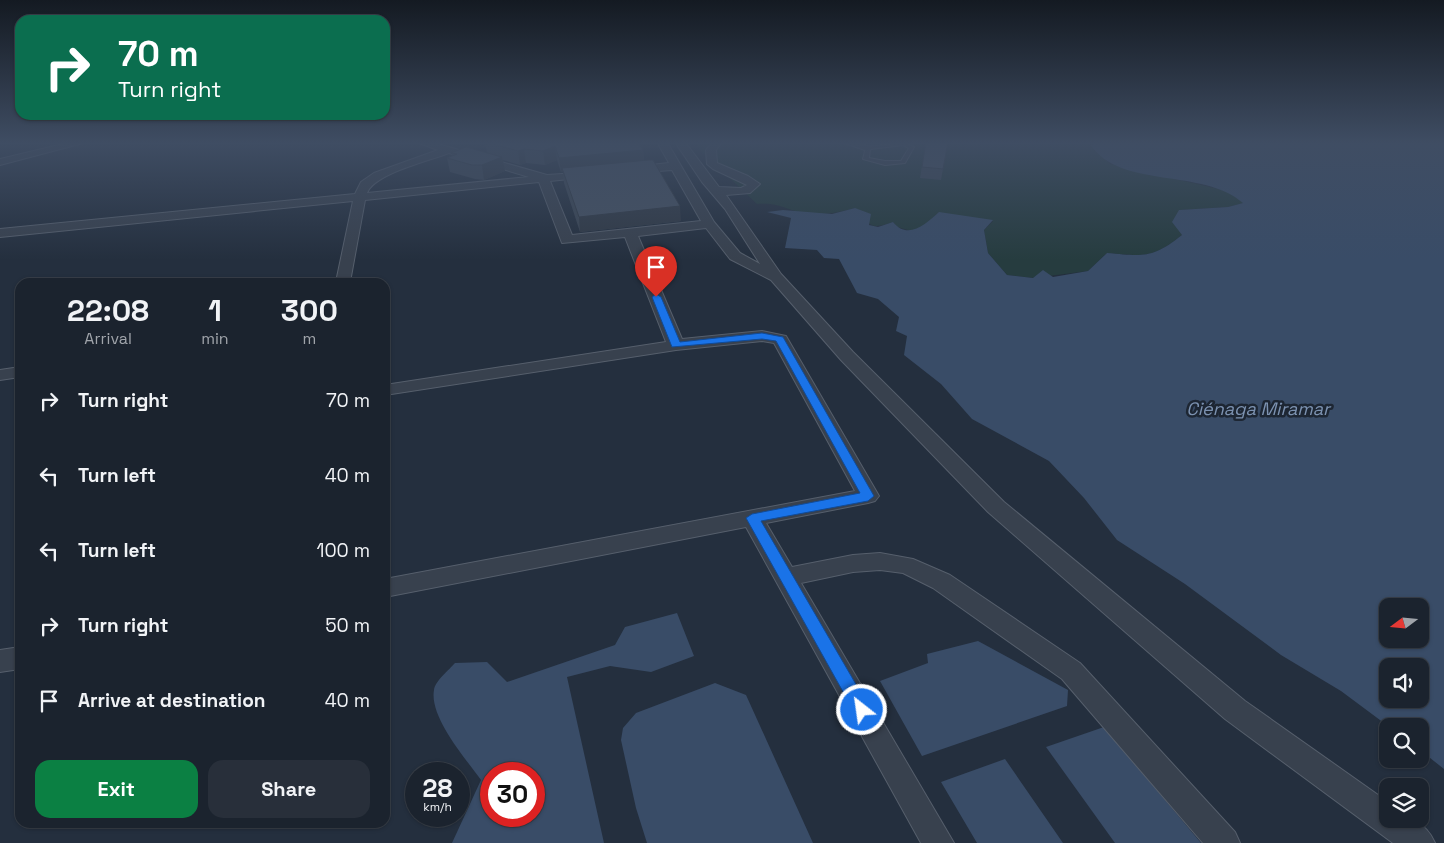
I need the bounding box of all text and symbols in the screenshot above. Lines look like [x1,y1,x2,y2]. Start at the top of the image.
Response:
text: 70 m [118,32,199,76]
icon: right [35,35,100,100]
text: Turn right [118,75,221,103]
pin [635,246,677,297]
icon: arrive [642,253,670,281]
text: 22:08 [67,291,149,330]
text: 1 [208,291,222,330]
text: 300 [281,291,338,330]
text: Arrival [84,328,132,349]
text: min [201,328,229,349]
text: m [302,328,316,349]
icon: right [35,387,63,415]
text: Turn right [78,388,168,413]
text: 70 m [326,388,370,413]
water label: Ciénaga Miramar [1186,397,1332,420]
icon: left [35,462,63,490]
text: Turn left [78,463,156,488]
text: 40 m [325,463,370,488]
icon: left [35,537,63,565]
text: Turn left [78,538,156,563]
text: 100 m [316,538,370,563]
north arrow [1379,598,1429,648]
map controls [1379,598,1429,828]
icon: right [35,612,63,640]
text: Turn right [78,613,168,638]
text: 50 m [325,613,370,638]
button: sound [1379,658,1429,708]
position arrow [835,683,887,735]
icon: arrive [35,687,63,715]
text: Arrive at destination [78,688,266,713]
text: 40 m [325,688,370,713]
button: search [1379,718,1429,768]
button: Exit [35,760,198,818]
button: Share [208,760,370,818]
speed limit sign: 30 [480,762,545,827]
text: 28 [423,772,452,804]
button: layers [1379,778,1429,828]
text: km/h [423,799,452,815]

